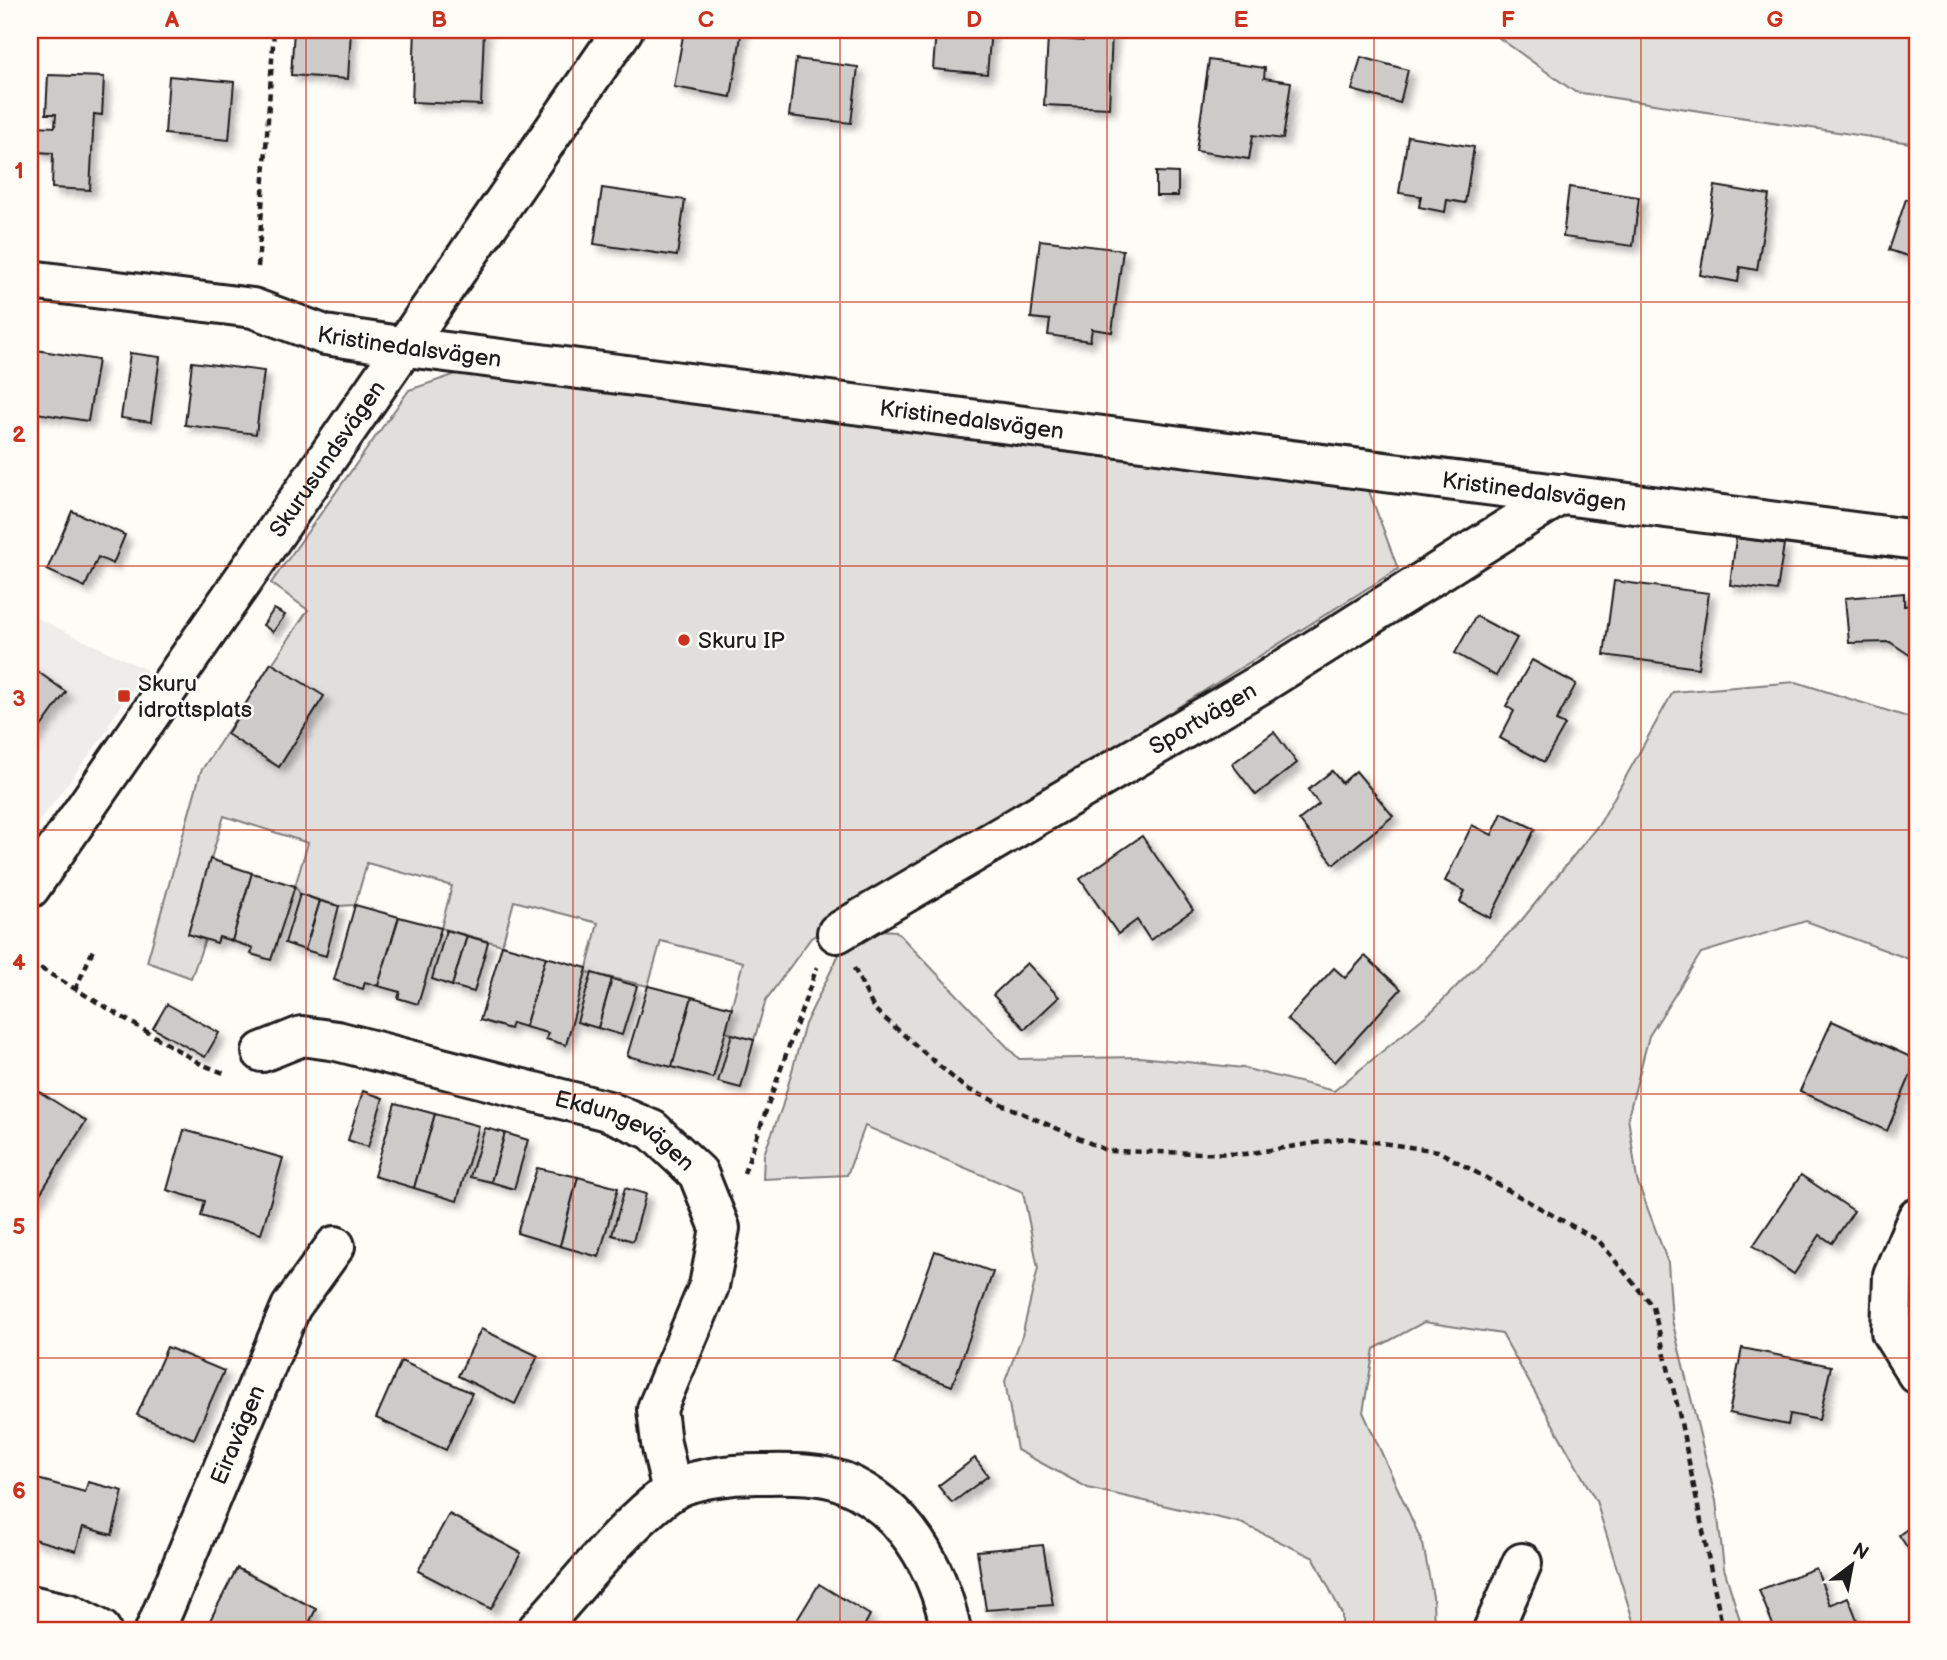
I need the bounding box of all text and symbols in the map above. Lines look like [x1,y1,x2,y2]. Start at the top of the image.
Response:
text: A [164,6,180,34]
text: B [431,6,447,34]
text: C [698,6,714,34]
text: D [966,6,982,34]
text: E [1234,6,1249,34]
text: F [1501,6,1515,34]
text: G [1767,6,1784,34]
text: 1 [14,157,24,185]
street label: Kristinedalsvägen [315,321,503,374]
street label: Skurusundsvägen [264,375,392,543]
street label: Kristinedalsvägen [878,395,1066,446]
text: 2 [12,421,26,449]
street label: Kristinedalsvägen [1440,466,1628,518]
place label: Skuru IP [698,627,785,655]
marker: Skuru IP [676,632,692,648]
place label: Skuru idrottsplats [138,670,252,724]
street label: Sportvägen [1144,677,1262,761]
text: 3 [12,685,26,713]
marker: Skuru idrottsplats [116,688,132,704]
text: 4 [12,949,26,977]
street label: Ekdungevägen [552,1085,700,1178]
text: 5 [12,1213,26,1241]
street label: Eiravägen [205,1381,272,1489]
text: 6 [12,1477,26,1505]
north arrow [1818,1530,1888,1600]
text: N [1848,1538,1872,1565]

